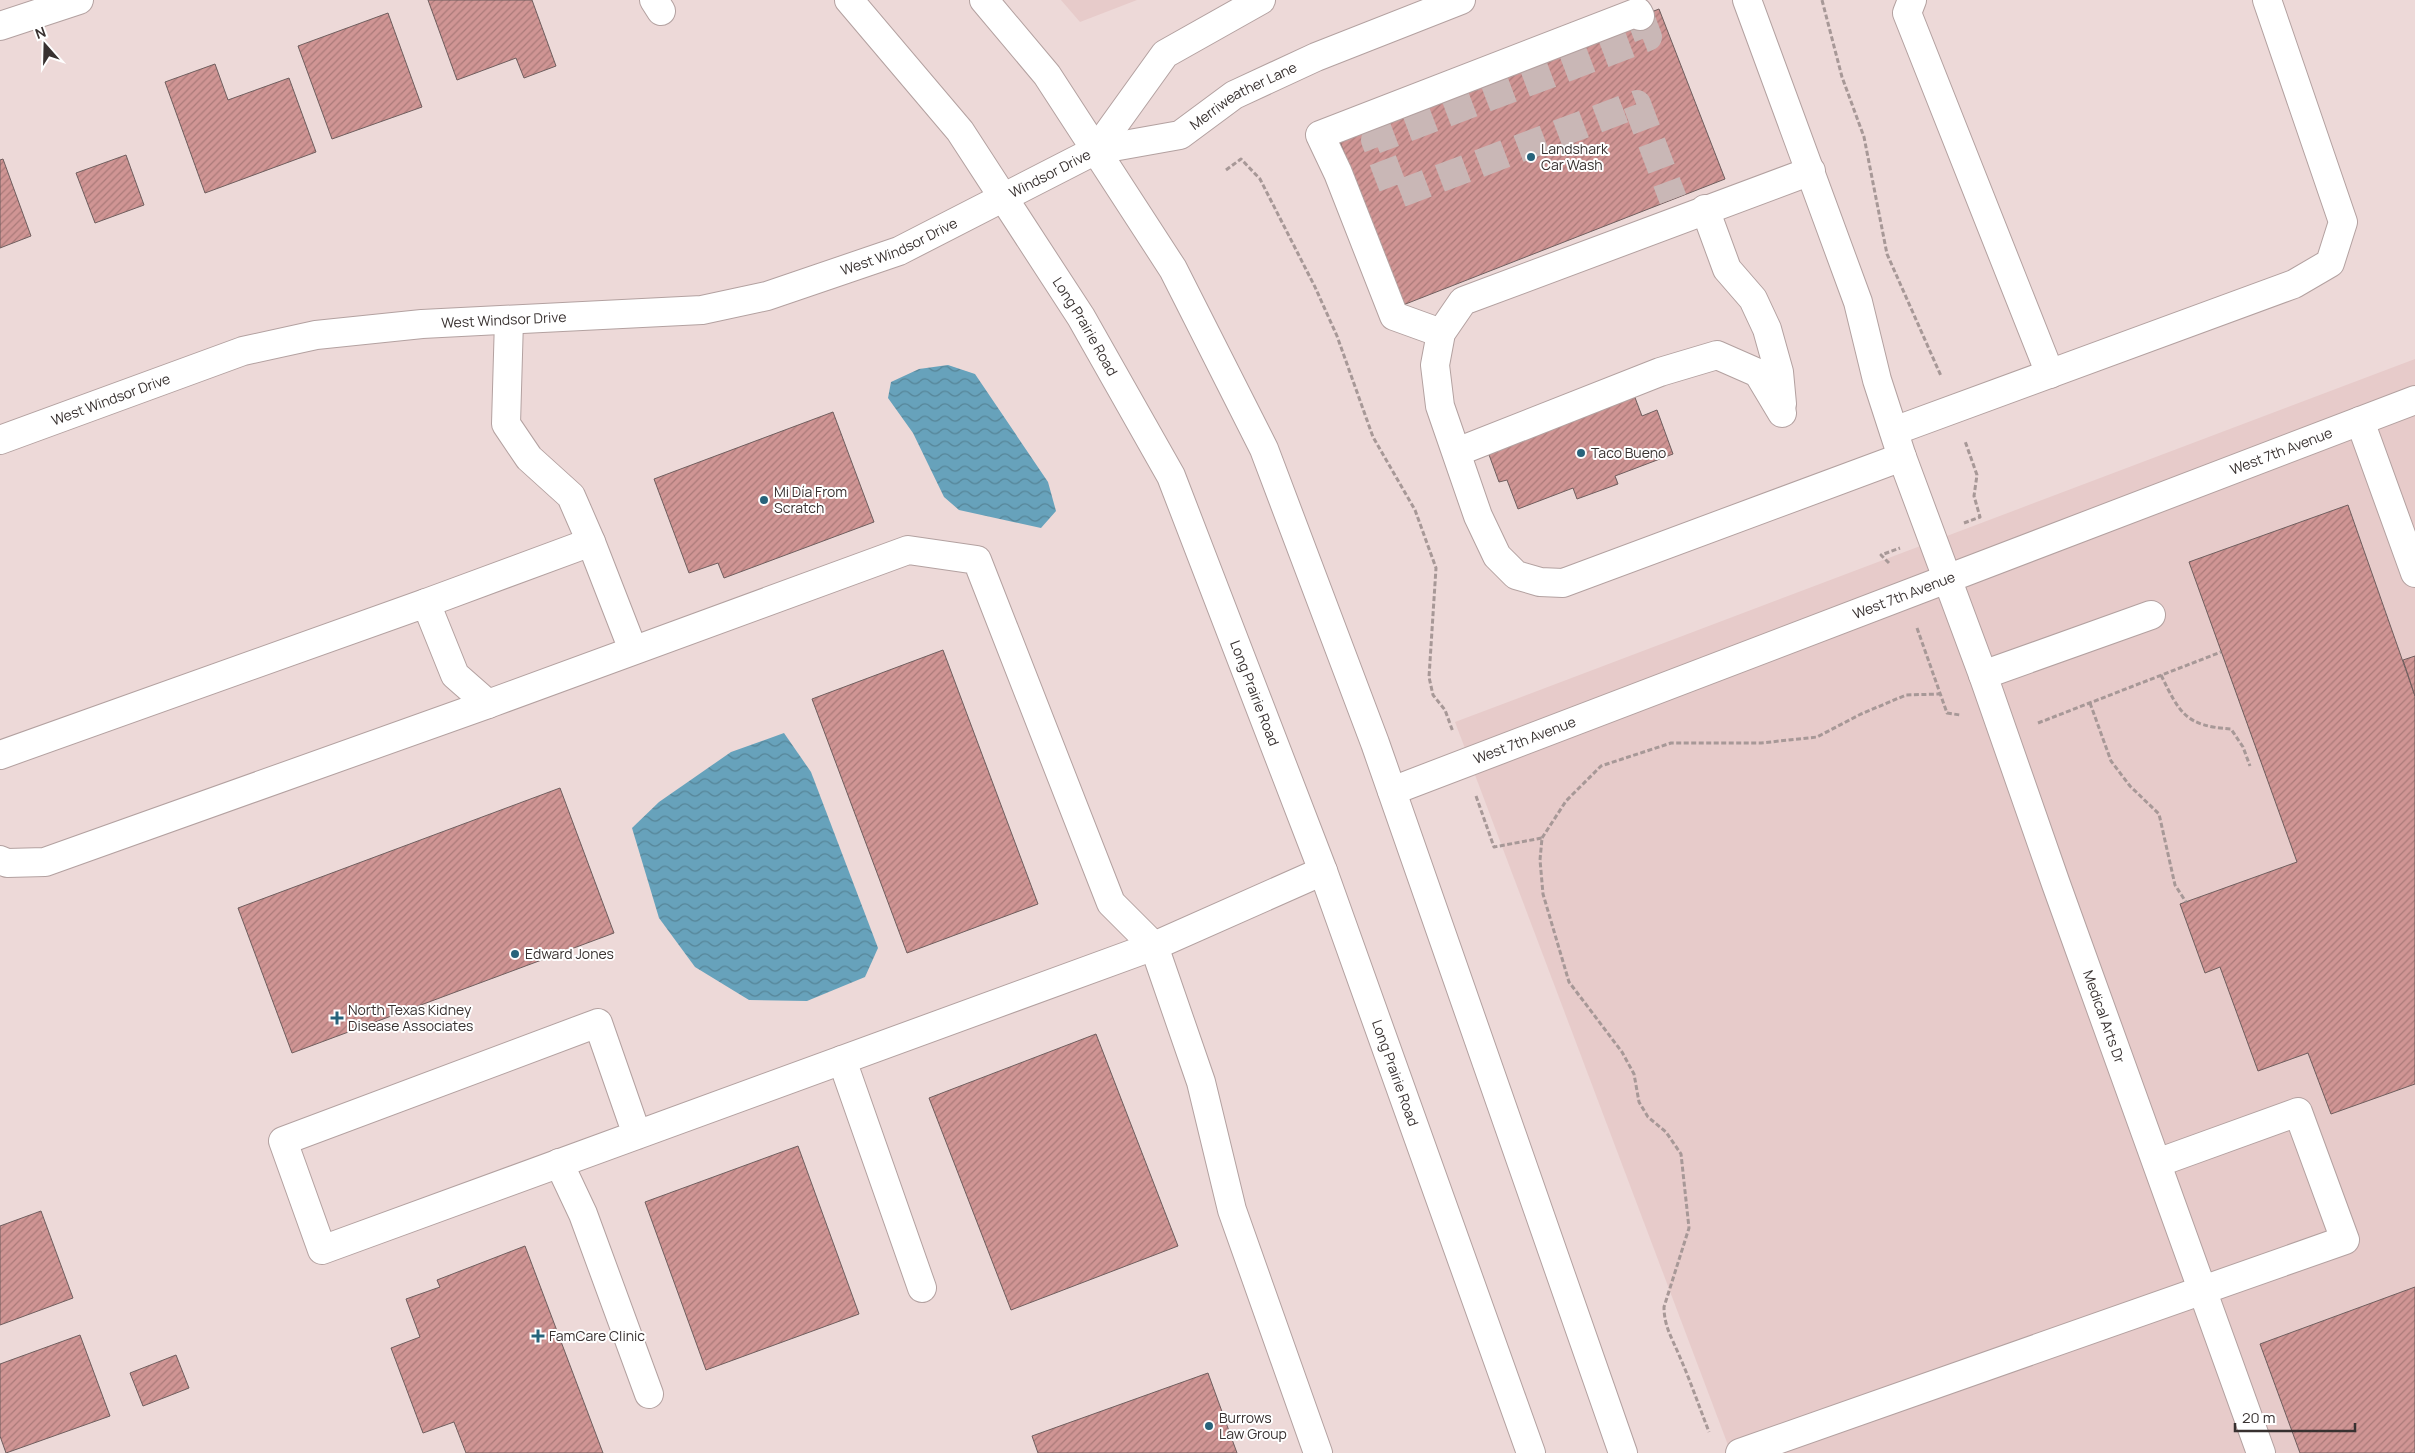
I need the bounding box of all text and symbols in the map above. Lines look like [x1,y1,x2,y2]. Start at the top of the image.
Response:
north arrow [20,20,70,70]
text: N [32,22,48,43]
street label: Merriweather Lane [1186,57,1300,134]
place label: Landshark Car Wash [1541,139,1609,174]
street label: Windsor Drive [1006,144,1094,202]
marker: Landshark Car Wash [1525,151,1537,163]
street label: West Windsor Drive [838,213,960,279]
street label: Long Prairie Road [1049,273,1122,379]
street label: West Windsor Drive [441,307,567,332]
street label: West Windsor Drive [49,368,173,429]
street label: West 7th Avenue [2227,422,2335,479]
place label: Taco Bueno [1591,443,1666,462]
marker: Taco Bueno [1575,447,1587,459]
place label: Mi Día From Scratch [774,482,847,517]
marker: Mi Día From Scratch [758,494,770,506]
street label: West 7th Avenue [1850,567,1958,623]
street label: Long Prairie Road [1226,637,1284,749]
street label: West 7th Avenue [1471,712,1578,768]
place label: Edward Jones [525,944,614,963]
marker: Edward Jones [509,948,521,960]
street label: Medical Arts Dr [2079,968,2130,1066]
place label: North Texas Kidney Disease Associates [348,1000,473,1035]
marker: North Texas Kidney Disease Associates [330,1011,344,1025]
street label: Long Prairie Road [1368,1017,1423,1129]
place label: FamCare Clinic [549,1326,645,1345]
marker: FamCare Clinic [531,1329,545,1343]
scale bar [2235,1400,2355,1432]
text: 20 m [2242,1407,2275,1428]
place label: Burrows Law Group [1219,1408,1287,1443]
marker: Burrows Law Group [1203,1420,1215,1432]

